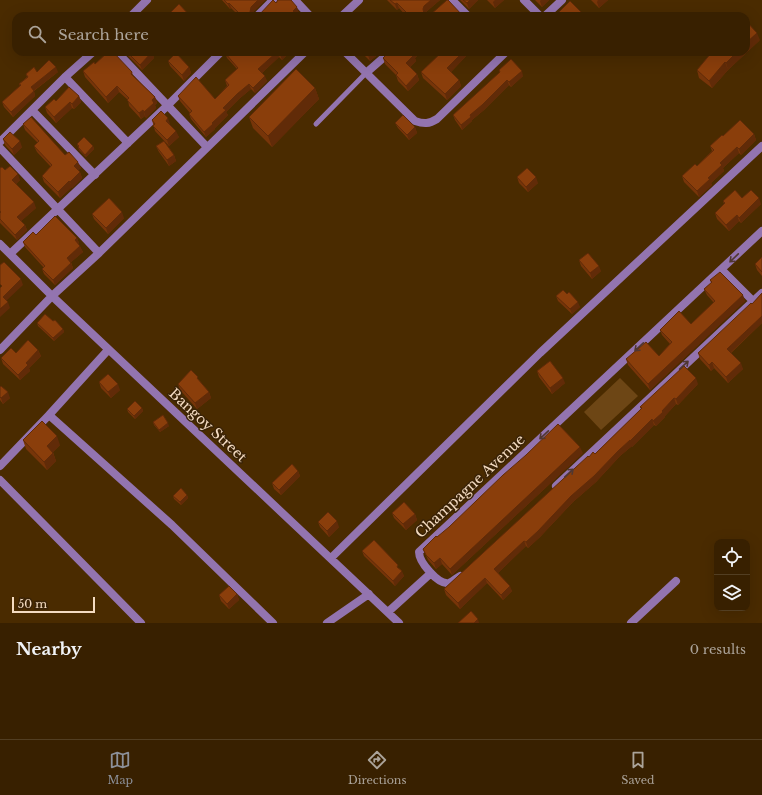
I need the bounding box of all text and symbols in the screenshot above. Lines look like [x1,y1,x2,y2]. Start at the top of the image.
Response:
search box [12,12,750,56]
icon: search [26,23,48,45]
text: Search here [58,25,149,44]
one-way arrow [729,253,739,263]
one-way arrow [634,342,644,351]
one-way arrow [679,361,689,370]
street label: Bangoy Street [165,384,251,466]
street label: Champagne Avenue [411,430,529,542]
one-way arrow [539,430,549,439]
one-way arrow [564,469,574,478]
map controls [714,539,750,611]
button: locate [714,539,750,575]
button: layers [714,575,750,611]
scale bar [12,595,95,614]
text: 50 m [18,597,47,611]
text: Nearby [16,639,82,660]
text: 0 results [690,641,746,658]
tab: Map [107,749,133,787]
tab: Directions [348,749,406,787]
tab: Saved [621,749,655,787]

